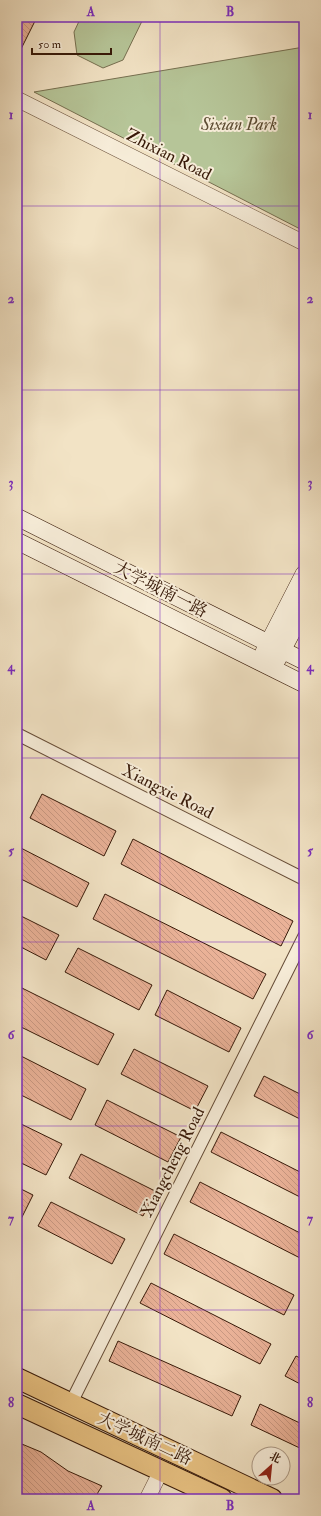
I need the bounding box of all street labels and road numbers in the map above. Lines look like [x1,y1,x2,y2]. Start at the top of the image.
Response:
street label: Zhixian Road [123,124,216,185]
street label: 大学城南一路 [111,557,211,622]
street label: Xiangxie Road [118,759,218,824]
street label: Xiangcheng Road [136,1103,210,1221]
street label: 大学城南二路 [94,1407,195,1470]

